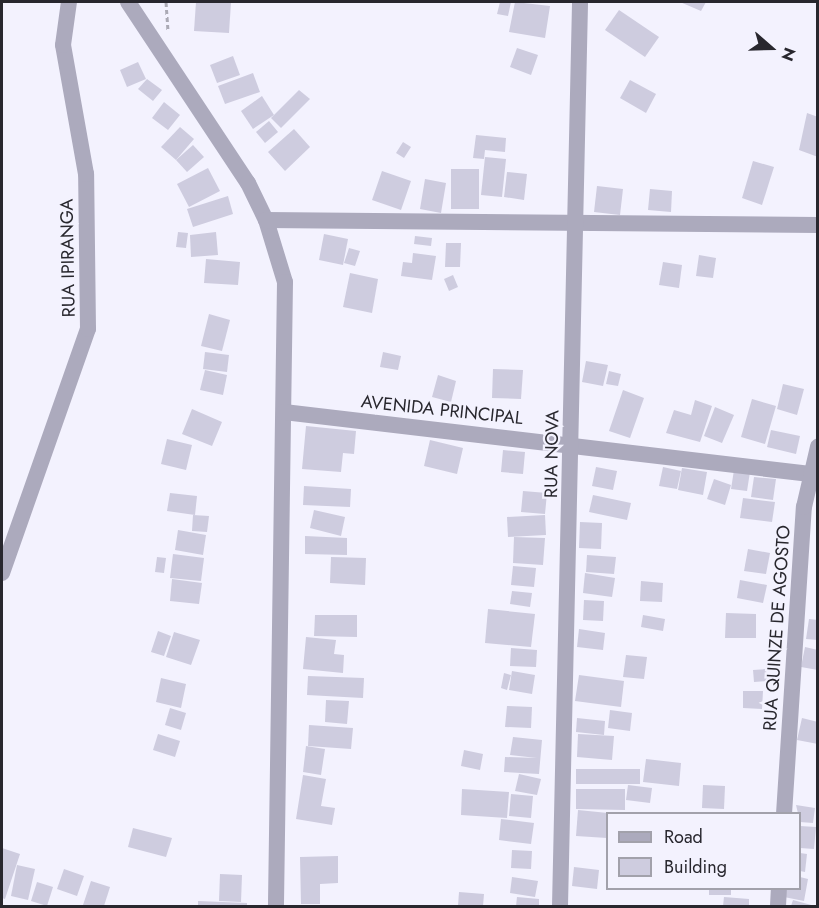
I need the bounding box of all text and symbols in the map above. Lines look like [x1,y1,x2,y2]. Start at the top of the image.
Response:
north arrow [741,18,801,78]
text: N [775,44,801,64]
street label: RUA IPIRANGA [56,199,80,317]
street label: AVENIDA PRINCIPAL [360,391,524,429]
street label: RUA NOVA [540,410,564,498]
street label: RUA QUINZE DE AGOSTO [759,524,795,732]
legend [606,812,801,890]
text: Road [664,824,703,850]
text: Building [664,854,727,880]

